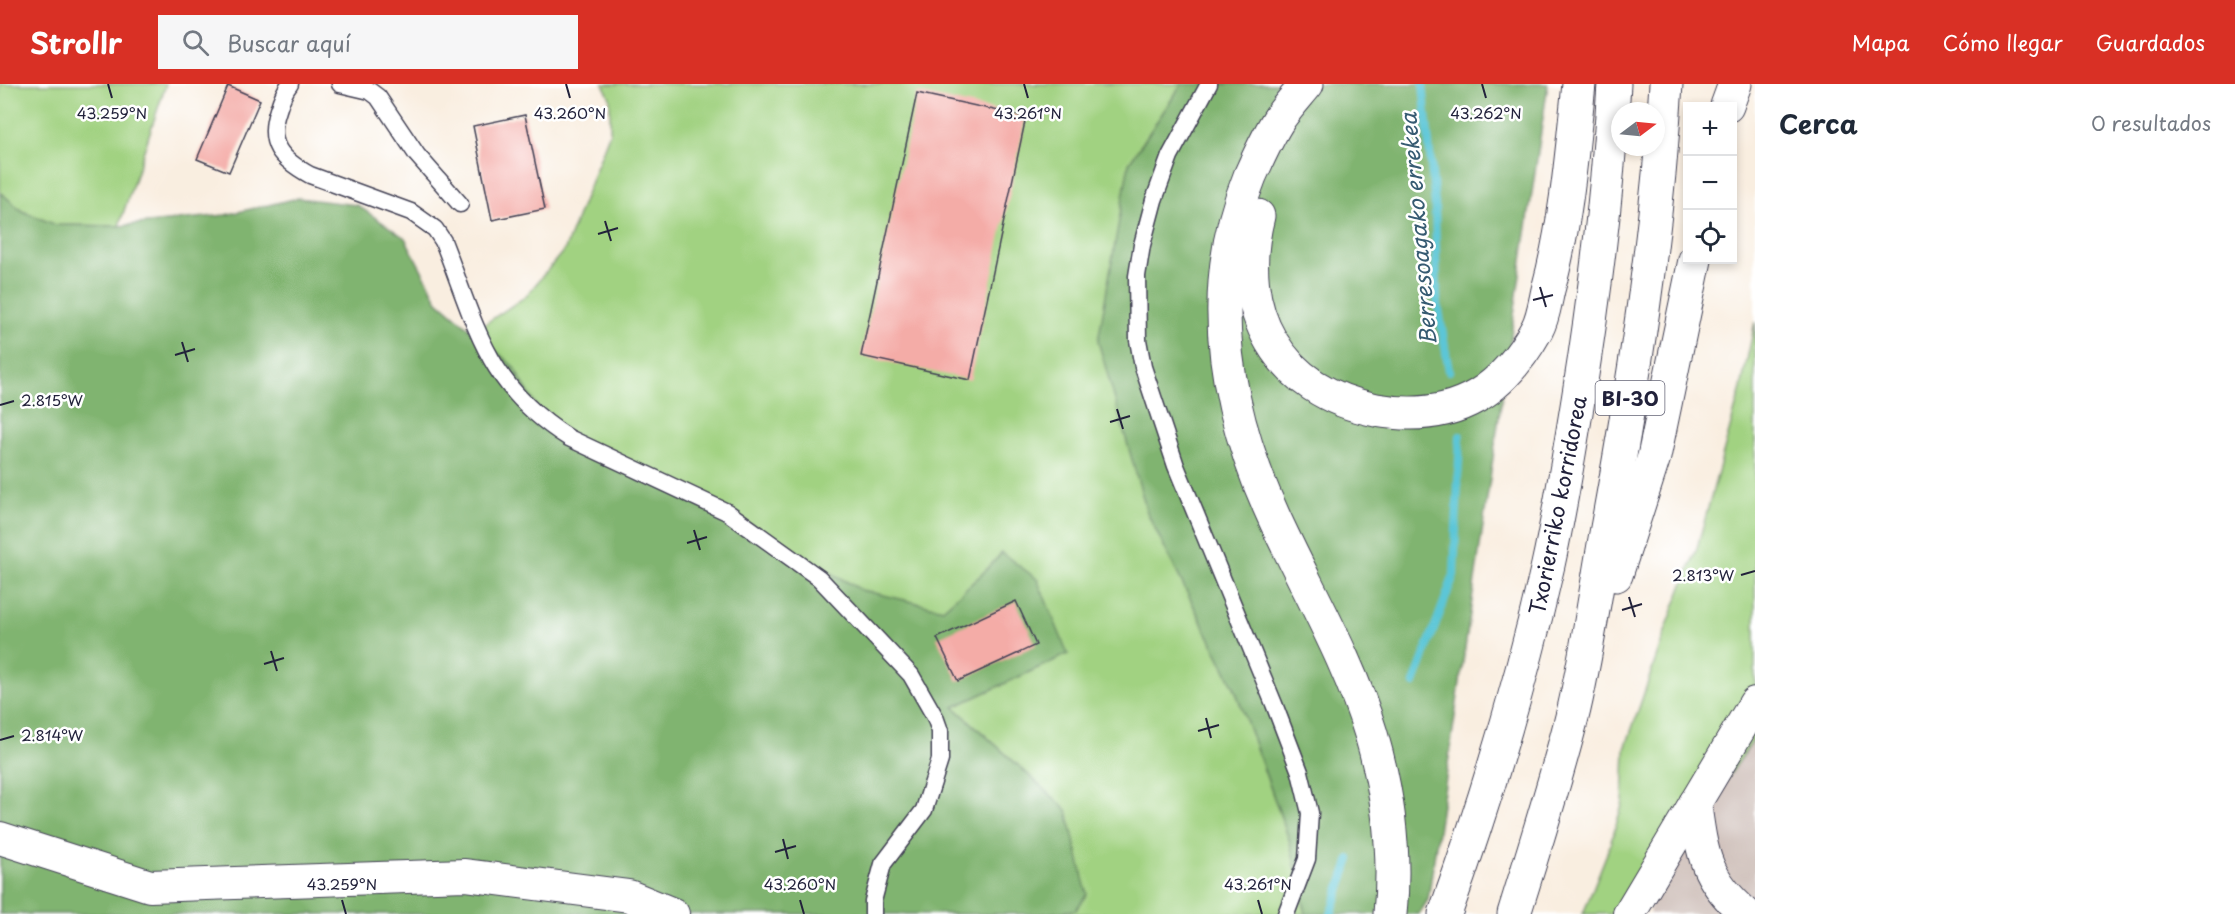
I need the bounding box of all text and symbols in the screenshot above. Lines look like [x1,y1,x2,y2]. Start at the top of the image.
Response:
search box [158,15,578,69]
text: Strollr [30,21,122,64]
icon: search [179,26,212,59]
text: Buscar aquí [227,26,351,59]
text: Mapa [1852,26,1910,58]
text: Cómo llegar [1943,26,2063,58]
text: Guardados [2096,26,2205,58]
text: 43.259°N [77,101,147,124]
text: 43.260°N [534,101,606,124]
text: 43.261°N [994,101,1062,124]
text: 43.262°N [1450,101,1522,124]
north arrow [1611,102,1665,156]
map controls [1683,102,1737,264]
button: + [1683,102,1737,156]
text: Cerca [1779,104,1858,143]
text: 0 resultados [2091,108,2211,138]
water label: Berresoagako errekea [1390,110,1444,347]
button: − [1683,156,1737,210]
button: locate [1683,210,1737,264]
road number: BI-30 [1596,381,1664,415]
text: 2.815°W [21,388,84,411]
street label: Txorierriko korridorea [1520,393,1594,617]
text: 2.813°W [1672,563,1735,586]
text: 2.814°W [21,723,84,746]
text: 43.259°N [307,872,377,895]
text: 43.260°N [764,872,836,895]
text: 43.261°N [1224,872,1292,895]

